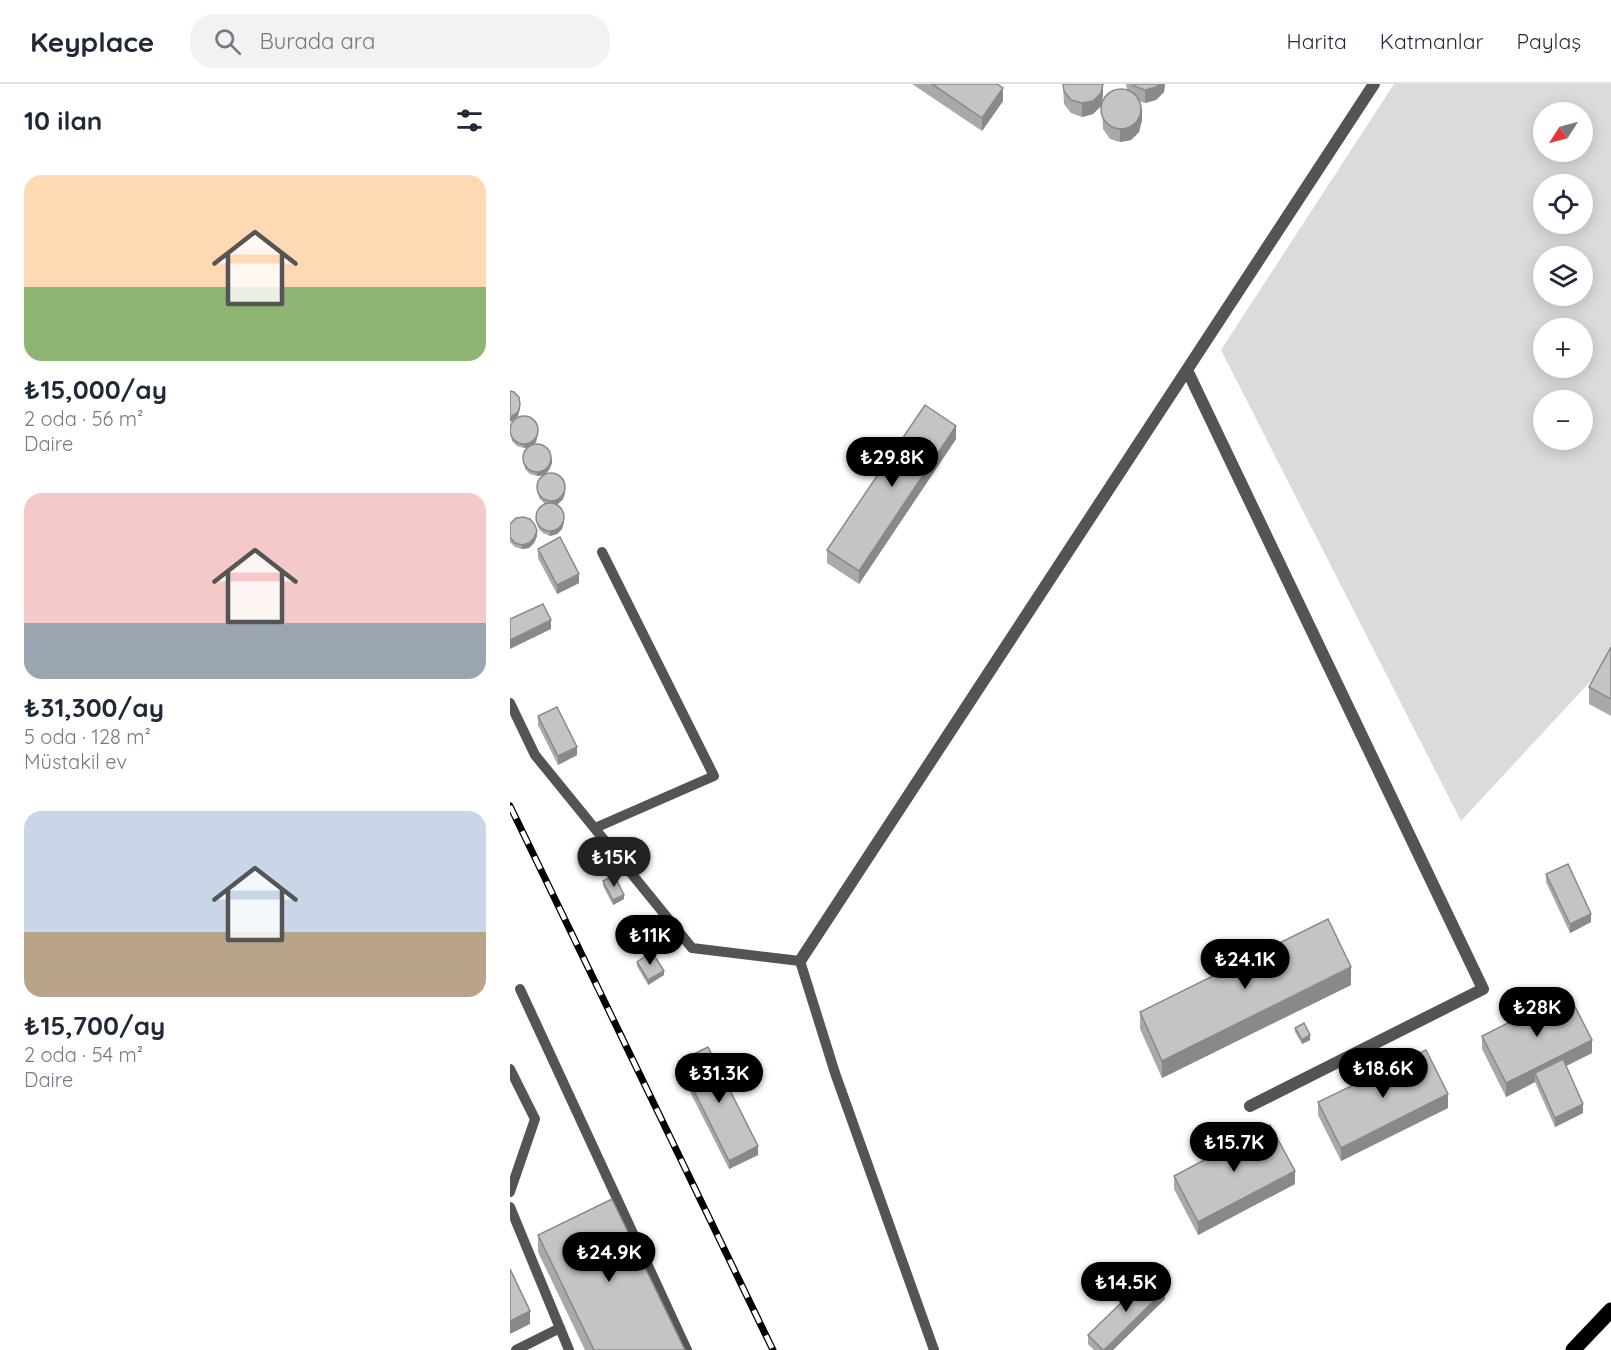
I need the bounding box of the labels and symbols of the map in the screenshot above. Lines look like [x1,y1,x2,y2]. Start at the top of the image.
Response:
north arrow [1533,102,1593,162]
pin: ₺29.8K [843,437,941,488]
pin: ₺15K [578,837,650,888]
pin: ₺11K [614,915,686,966]
pin: ₺24.1K [1196,939,1294,990]
pin: ₺28K [1501,987,1573,1038]
pin: ₺18.6K [1334,1048,1432,1099]
pin: ₺31.3K [670,1053,768,1104]
pin: ₺15.7K [1185,1122,1283,1173]
pin: ₺24.9K [560,1232,658,1283]
pin: ₺14.5K [1077,1262,1175,1313]

